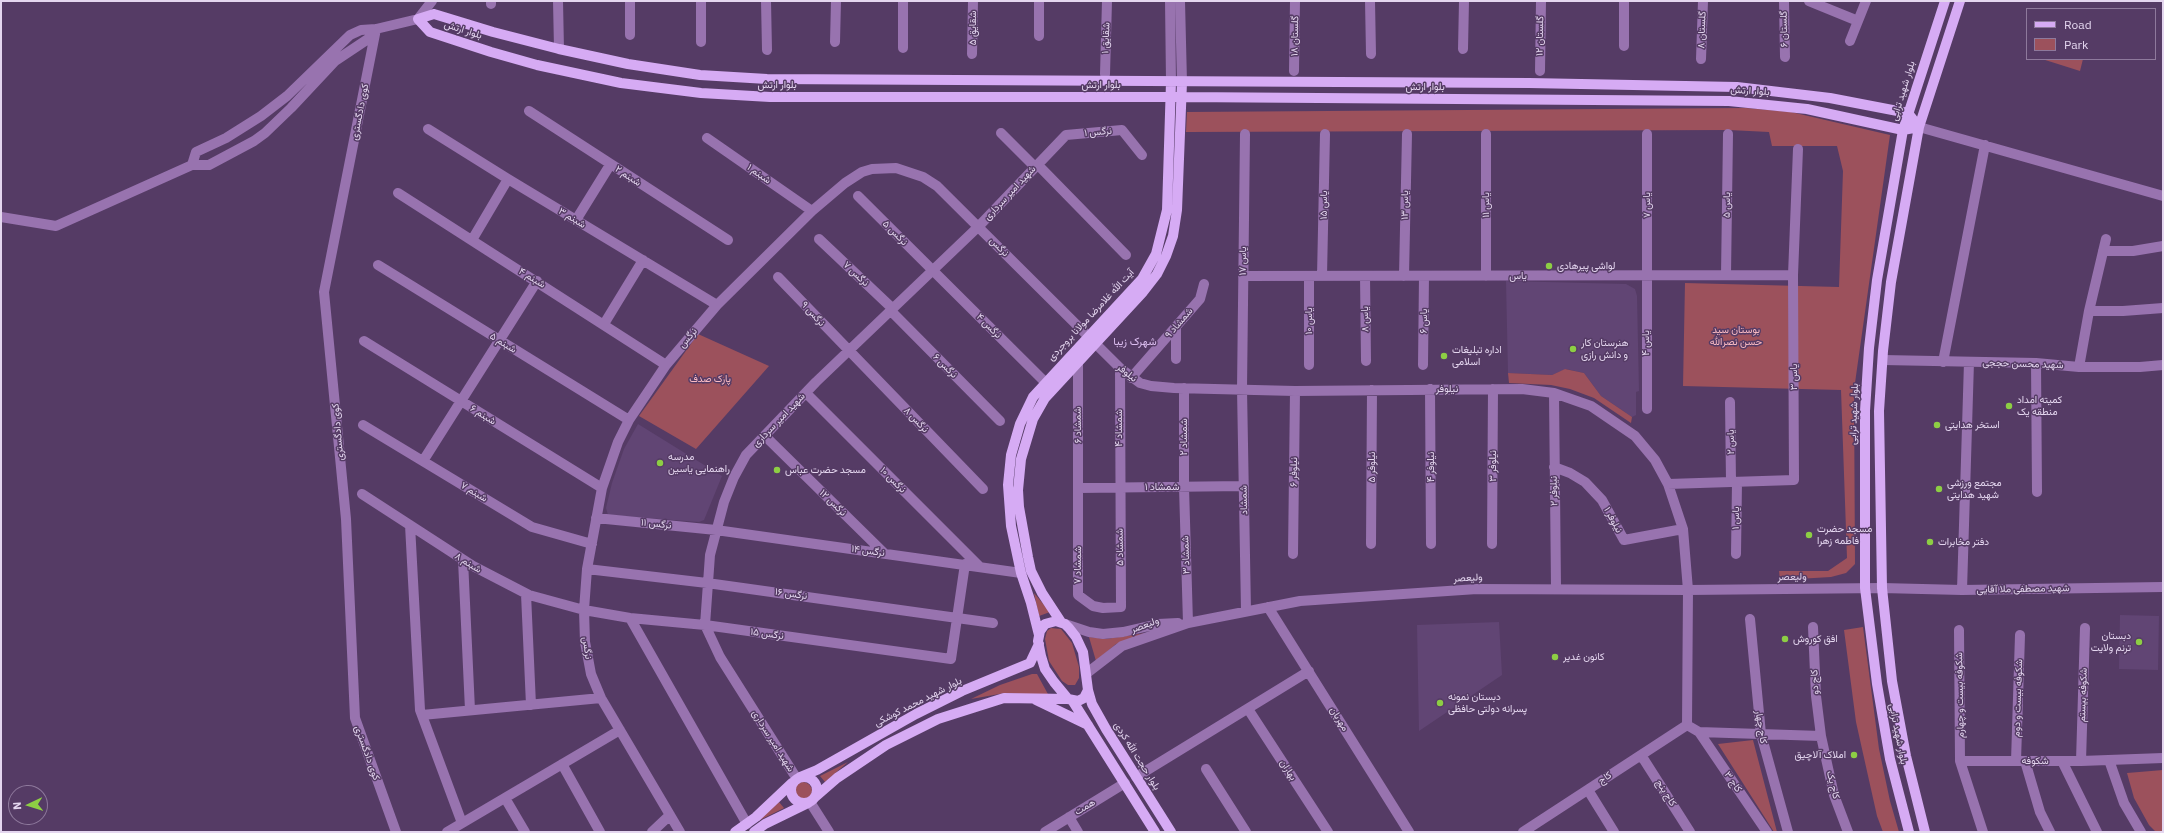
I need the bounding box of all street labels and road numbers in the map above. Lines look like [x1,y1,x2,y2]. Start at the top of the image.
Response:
street label: شقایق ۵ [967,11,979,45]
street label: گلستان ۸ [1695,11,1709,49]
street label: گلستان ۶ [1778,11,1790,47]
street label: گلستان ۱۸ [1289,16,1301,56]
street label: گلستان ۱۲ [1534,16,1546,56]
street label: بلوار ارتش [443,18,483,42]
street label: شقایق ۱ [1099,22,1113,54]
street label: بلوار شهید ترابی [1888,60,1918,122]
street label: بلوار ارتش [757,79,797,91]
street label: بلوار ارتش [1081,79,1121,91]
street label: بلوار ارتش [1405,81,1445,93]
street label: کوی دادگستری [349,83,371,141]
street label: بلوار ارتش [1730,84,1770,98]
street label: نرگس ۱ [1084,125,1112,139]
street label: شبنم ۱ [745,162,773,186]
street label: شبنم ۲ [613,163,643,189]
street label: شهید امیر سرداری [982,163,1038,223]
street label: یاس ۱۳ [1399,190,1411,220]
street label: یاس ۱۵ [1318,191,1330,219]
street label: یاس ۱۱ [1480,192,1492,218]
street label: یاس ۷ [1641,192,1653,218]
street label: یاس ۵ [1721,192,1733,218]
street label: شبنم ۳ [556,205,588,231]
street label: نرگس ۵ [880,218,910,248]
street label: نرگس [987,235,1011,259]
street label: یاس ۱۷ [1237,247,1249,275]
street label: نرگس ۷ [841,259,871,289]
street label: شبنم ۴ [516,265,548,291]
street label: آیت الله غلامرضا مولانا بروجردی [1045,267,1137,363]
street label: یاس [1509,270,1527,282]
street label: نرگس ۹ [798,299,828,329]
street label: شمشاد ۹ [1162,305,1196,341]
street label: یاس ۸ [1359,306,1371,332]
street label: یاس ۱۰ [1303,307,1315,335]
street label: یاس ۶ [1418,309,1430,333]
street label: نرگس ۴ [974,311,1004,341]
street label: نرگس [676,325,700,351]
street label: شبنم ۵ [487,330,519,356]
street label: یاس ۴ [1640,330,1652,356]
street label: نرگس ۶ [930,351,960,381]
street label: شهید محسن حججی [1982,357,2064,371]
street label: نیلوفر [1114,361,1140,385]
street label: یاس ۳ [1788,364,1800,390]
street label: نیلوفر [1436,383,1458,395]
street label: بلوار شهید ترابی [1847,383,1861,445]
street label: شهید امیر سرداری [750,390,808,450]
street label: شبنم ۶ [468,402,498,428]
street label: کوی دادگستری [330,403,346,461]
street label: نرگس ۸ [901,405,931,435]
street label: شمشاد ۶ [1072,407,1084,443]
street label: شمشاد ۴ [1113,409,1125,447]
street label: شمشاد ۲ [1178,418,1190,456]
street label: یاس ۲ [1725,429,1737,455]
street label: نیلوفر ۳ [1487,450,1499,482]
street label: نیلوفر ۵ [1366,452,1378,482]
street label: نیلوفر ۴ [1425,452,1437,482]
street label: نیلوفر ۶ [1288,457,1300,487]
street label: نرگس ۱۰ [877,464,909,496]
street label: نیلوفر ۲ [1548,476,1560,506]
street label: شبنم ۷ [458,479,490,505]
street label: شمشاد ۱ [1145,481,1179,493]
street label: شمشاد [1238,485,1250,515]
street label: نرگس ۱۲ [817,487,849,519]
street label: نیلوفر ۱ [1601,505,1625,535]
street label: یاس ۱ [1730,506,1742,530]
street label: نرگس ۱۱ [640,516,672,532]
street label: شمشاد ۵ [1114,528,1126,566]
street label: شمشاد ۳ [1179,536,1193,574]
street label: نرگس ۱۴ [851,543,885,559]
street label: شمشاد ۷ [1072,546,1084,584]
street label: شبنم ۸ [452,550,484,576]
street label: ولیعصر [1453,571,1483,585]
street label: ولیعصر [1777,571,1807,583]
street label: شهید مصطفی ملا آقایی [1976,582,2070,596]
street label: نرگس ۱۶ [774,586,808,602]
street label: ولیعصر [1129,614,1161,636]
street label: نرگس ۱۵ [749,626,785,642]
street label: نرگس [579,636,595,660]
street label: شکوفه بیست و چهارم [1953,652,1967,738]
street label: شکوفه بیست و دوم [2011,659,2025,737]
street label: شکوفه بیستم [2076,668,2090,722]
street label: کاج دو [1808,669,1822,695]
street label: بلوار شهید محمد کوشکی [872,675,964,729]
street label: بلوار شهید ترابی [1886,703,1910,765]
street label: مهربان [1327,705,1351,733]
street label: شهید امیر سرداری [749,708,797,774]
street label: کاج چهار [1752,709,1770,745]
street label: بلوار حجت الله کردی [1111,720,1163,792]
street label: کوی دادگستری [352,724,382,782]
street label: شکوفه [2021,755,2049,767]
street label: بهاران [1277,757,1299,783]
street label: کاج [1596,769,1614,787]
street label: کاج ۳ [1722,769,1744,795]
street label: کاج یک [1824,770,1842,800]
street label: کاج پنج [1653,777,1679,809]
street label: همت [1072,796,1098,818]

